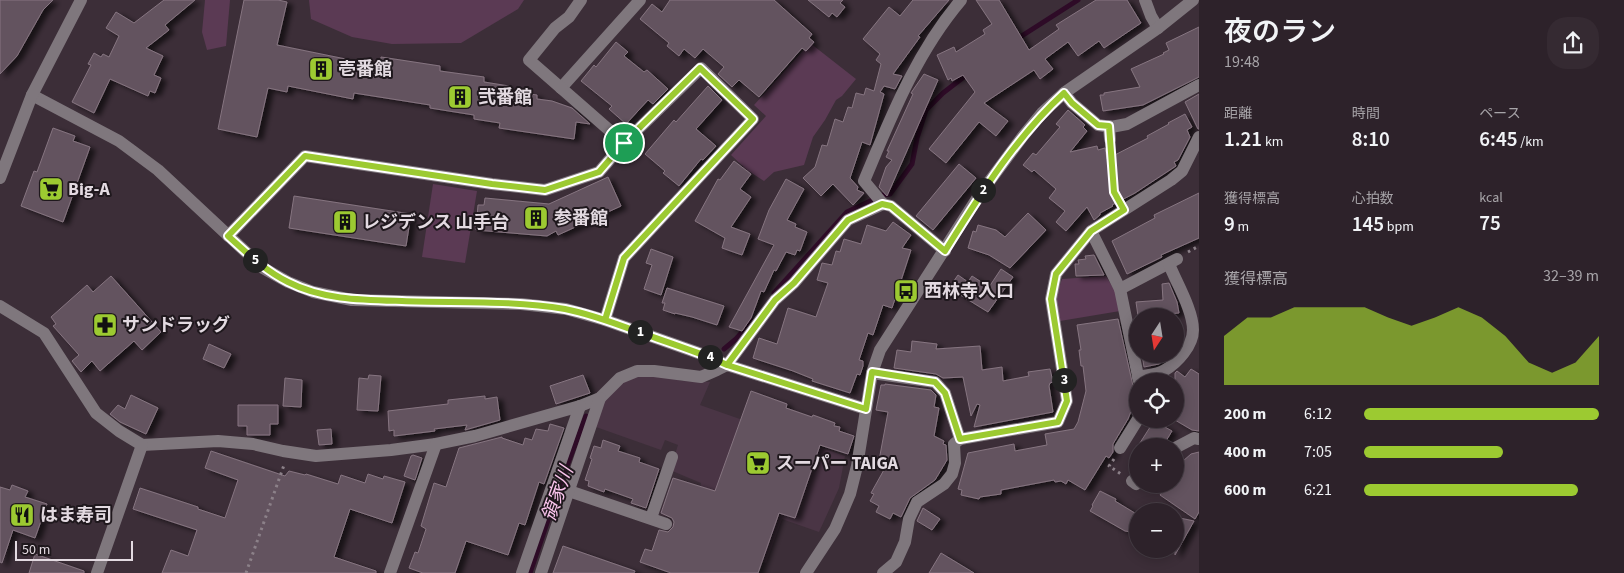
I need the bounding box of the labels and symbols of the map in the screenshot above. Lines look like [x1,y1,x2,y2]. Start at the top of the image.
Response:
building icon: 壱番館 [308,56,334,82]
place label: 壱番館 [338,57,392,82]
building icon: 弐番館 [447,84,473,110]
place label: 弐番館 [478,85,532,110]
pin [603,122,645,164]
supermarket icon: Big-A [38,176,64,202]
place label: Big-A [68,177,110,202]
pin: 2 [970,178,996,202]
building icon: 参番館 [523,205,549,231]
place label: 参番館 [554,206,608,231]
building icon: レジデンス 山手台 [332,209,358,235]
place label: レジデンス 山手台 [362,210,509,235]
pin: 5 [242,248,268,272]
bus stop icon: 西林寺入口 [893,278,919,304]
place label: 西林寺入口 [924,279,1014,304]
north arrow [1129,308,1184,362]
pharmacy icon: サンドラッグ [92,312,118,338]
place label: サンドラッグ [122,313,230,338]
pin: 1 [628,320,652,344]
pin: 4 [698,344,722,370]
pin: 3 [1052,368,1076,392]
supermarket icon: スーパー TAIGA [745,450,771,476]
place label: スーパー TAIGA [776,451,899,476]
water label: 領家川 [536,461,581,525]
restaurant icon: はま寿司 [9,502,35,528]
place label: はま寿司 [40,503,112,528]
scale bar [15,538,132,561]

